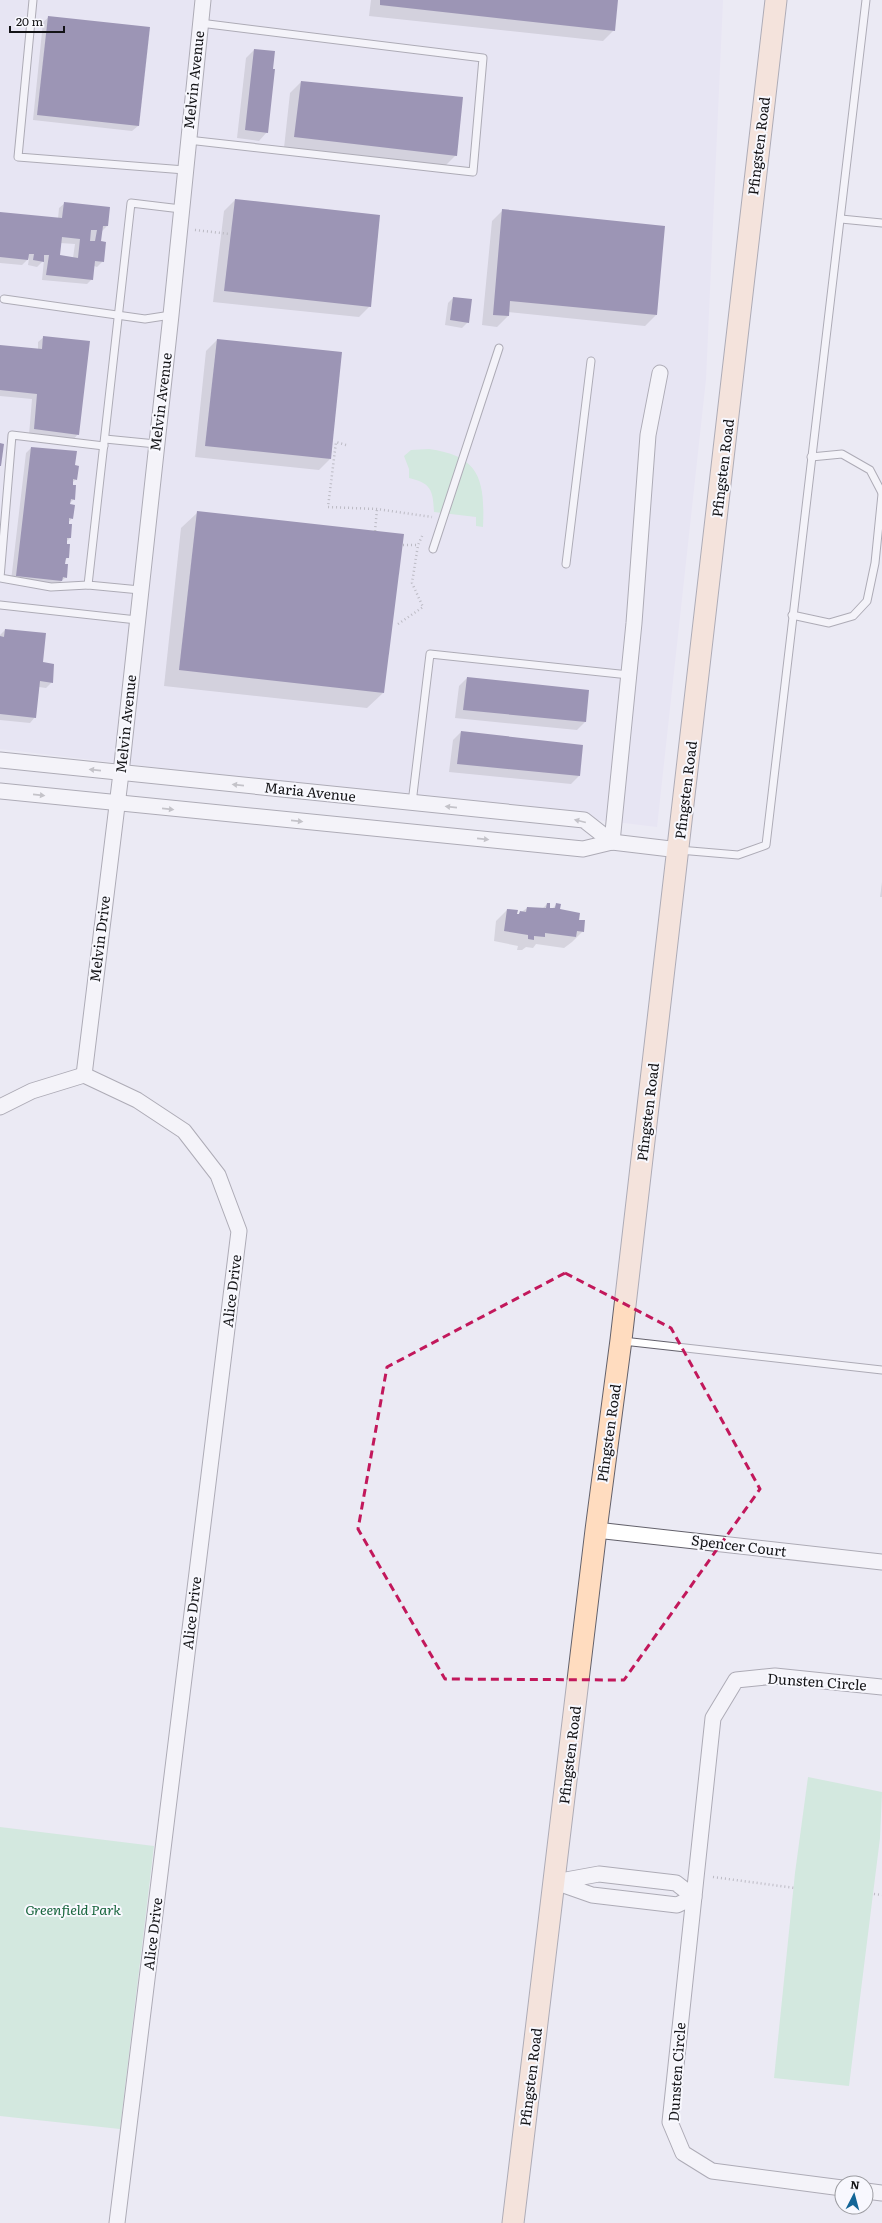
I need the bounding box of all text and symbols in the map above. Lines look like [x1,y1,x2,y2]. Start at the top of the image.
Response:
scale bar [10,8,64,34]
text: 20 m [16,12,43,30]
street label: Melvin Avenue [178,30,208,130]
street label: Pfingsten Road [742,95,774,196]
street label: Melvin Avenue [144,351,176,452]
street label: Pfingsten Road [706,417,738,518]
street label: Melvin Avenue [110,674,140,774]
street label: Pfingsten Road [669,739,701,840]
one-way arrow [89,767,101,774]
street label: Maria Avenue [263,776,357,806]
one-way arrow [232,782,244,788]
one-way arrow [33,792,45,798]
one-way arrow [445,803,457,810]
one-way arrow [162,805,174,812]
one-way arrow [574,817,587,823]
one-way arrow [291,818,303,825]
one-way arrow [476,836,489,843]
street label: Melvin Drive [84,895,114,983]
street label: Pfingsten Road [631,1061,663,1162]
street label: Alice Drive [217,1253,245,1329]
street label: Pfingsten Road [591,1382,625,1483]
street label: Spencer Court [690,1529,788,1561]
street label: Alice Drive [177,1575,205,1651]
street label: Dunsten Circle [767,1668,867,1694]
street label: Pfingsten Road [553,1704,585,1805]
street label: Alice Drive [138,1896,166,1972]
park label: Greenfield Park [25,1899,121,1919]
street label: Dunsten Circle [663,2022,689,2122]
street label: Pfingsten Road [514,2026,546,2127]
north arrow [834,2175,874,2215]
text: N [850,2176,861,2192]

